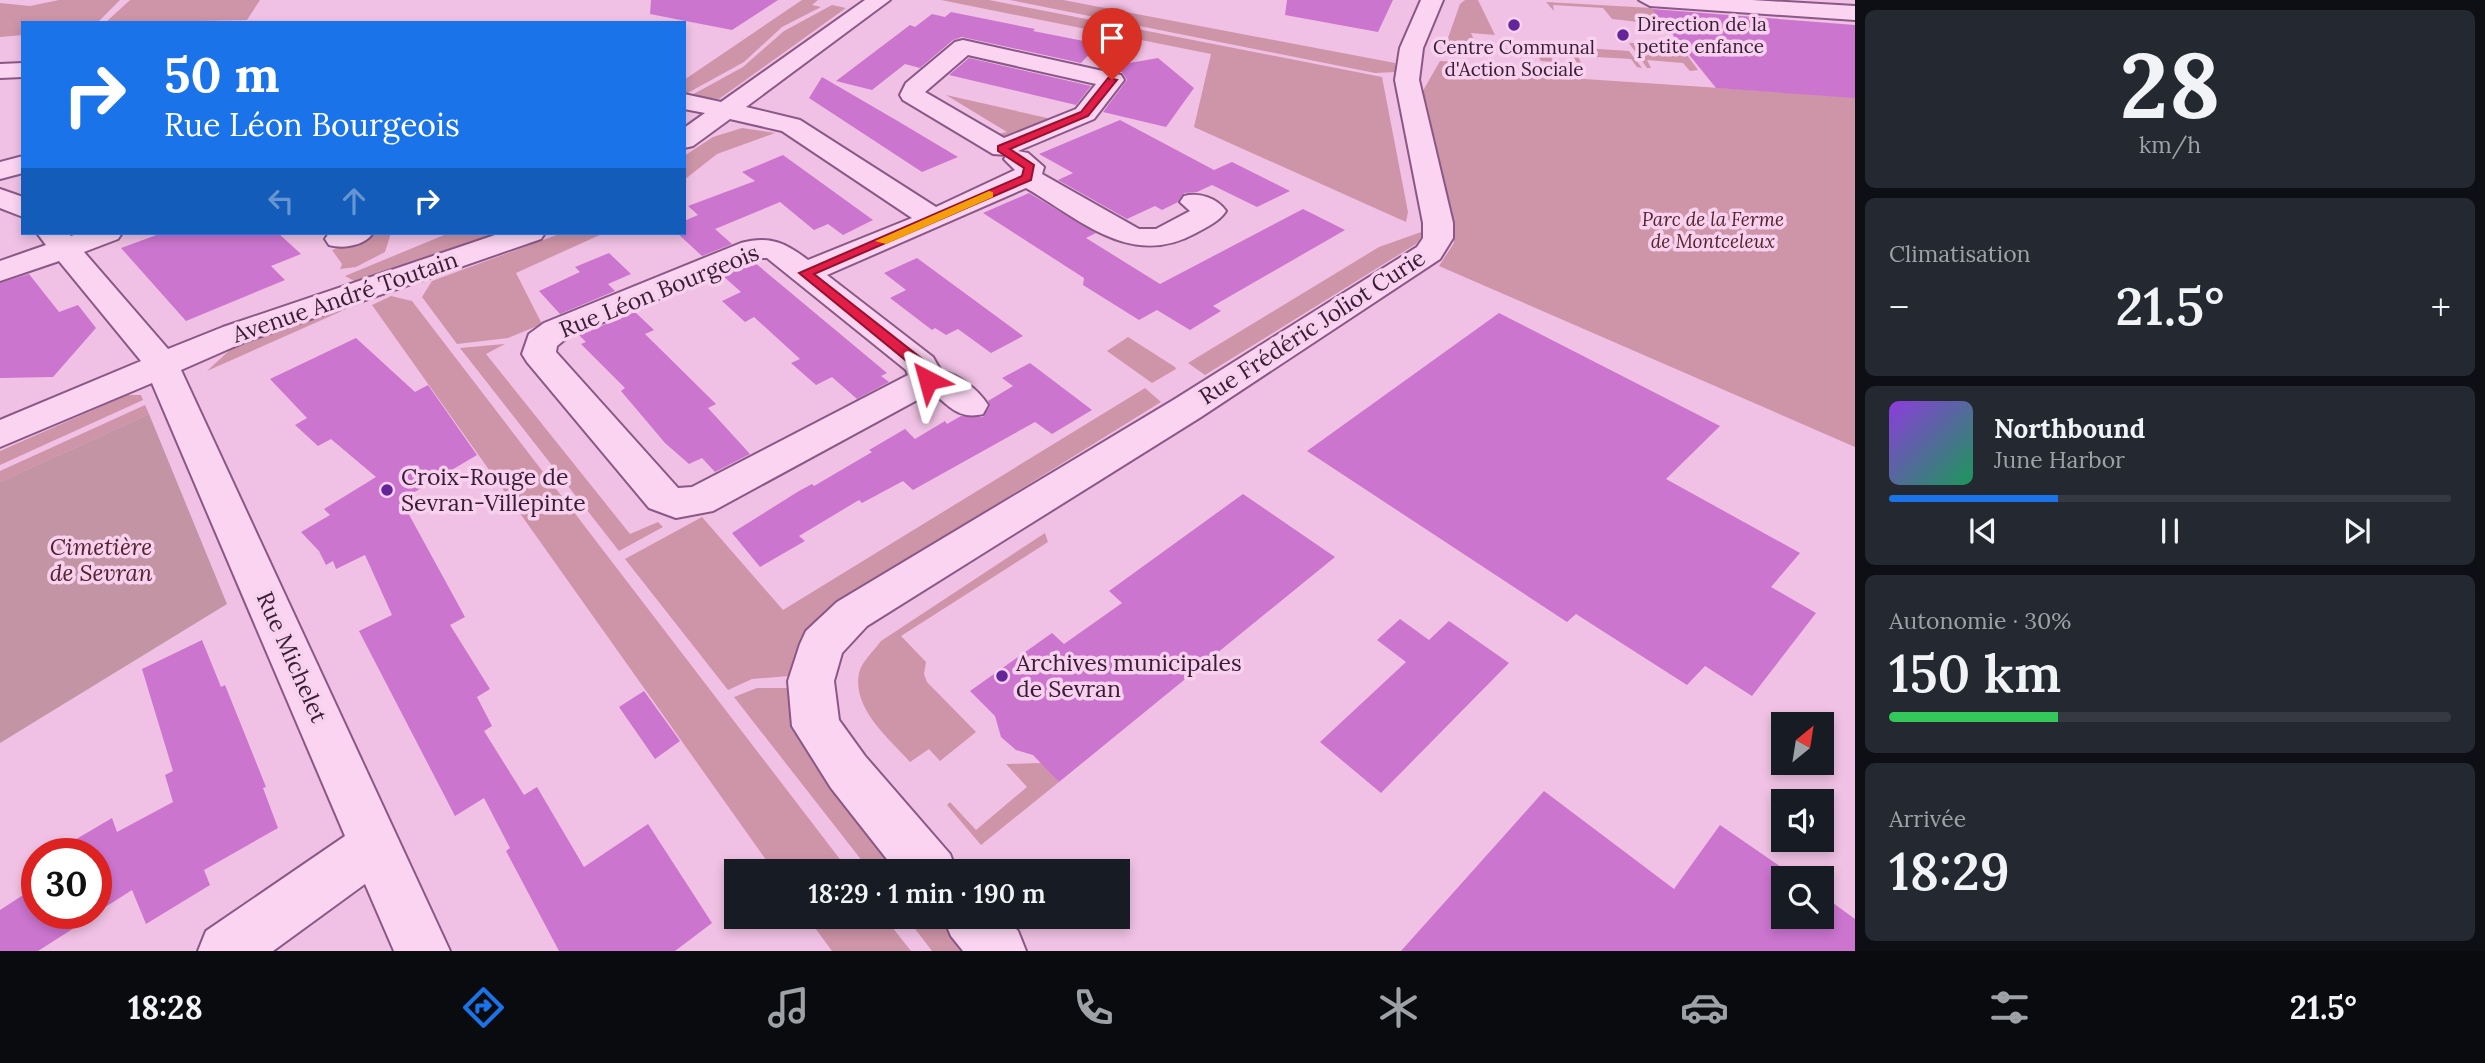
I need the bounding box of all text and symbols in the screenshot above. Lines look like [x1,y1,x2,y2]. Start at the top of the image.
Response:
pin [1082,8,1142,80]
place label: Direction de la petite enfance [1637,12,1767,58]
marker: Centre Communal d'Action Sociale [1506,17,1522,33]
icon: arrive [1093,19,1131,57]
text: 28 [2120,26,2220,143]
marker: Direction de la petite enfance [1615,27,1631,43]
place label: Centre Communal d'Action Sociale [1433,35,1595,81]
text: 50 m [164,43,280,105]
icon: right [49,49,140,140]
text: Rue Léon Bourgeois [164,104,460,145]
text: km/h [2139,130,2201,159]
icon: left [262,182,300,220]
icon: ahead [335,182,373,220]
icon: right [408,182,446,220]
park label: Parc de la Ferme de Montceleux [1642,207,1784,253]
street label: Rue Léon Bourgeois [555,237,763,344]
text: Climatisation [1889,239,2031,268]
street label: Rue Frédéric Joliot Curie [1193,243,1430,411]
street label: Avenue André Toutain [227,244,461,349]
text: 21.5° [2116,273,2224,339]
text: − [1889,283,1909,331]
text: + [2431,283,2451,331]
position arrow [891,343,965,417]
text: Northbound [1994,412,2145,445]
text: June Harbor [1994,445,2125,474]
place label: Croix-Rouge de Sevran-Villepinte [401,462,586,517]
marker: Croix-Rouge de Sevran-Villepinte [379,482,395,498]
icon: previous [1964,512,2002,550]
icon: pause [2151,512,2189,550]
icon: next [2338,512,2376,550]
park label: Cimetière de Sevran [50,532,152,587]
street label: Rue Michelet [251,587,334,727]
text: Autonomie · 30% [1889,606,2071,635]
text: 150 km [1889,640,2061,706]
place label: Archives municipales de Sevran [1015,648,1242,703]
marker: Archives municipales de Sevran [994,668,1010,684]
north arrow [1771,712,1834,775]
map controls [1771,712,1834,929]
button: sound [1771,789,1834,852]
text: Arrivée [1889,804,1966,833]
speed limit sign: 30 [21,838,112,929]
text: 18:29 [1889,838,2010,904]
button: search [1771,866,1834,929]
text: 18:29 · 1 min · 190 m [808,877,1046,910]
icon: directions [459,983,508,1032]
icon: music [764,983,813,1032]
icon: phone [1069,983,1118,1032]
icon: climate [1374,983,1423,1032]
icon: car [1680,983,1729,1032]
icon: filters [1985,983,2034,1032]
text: 18:28 [128,987,203,1028]
text: 21.5° [2290,987,2357,1028]

